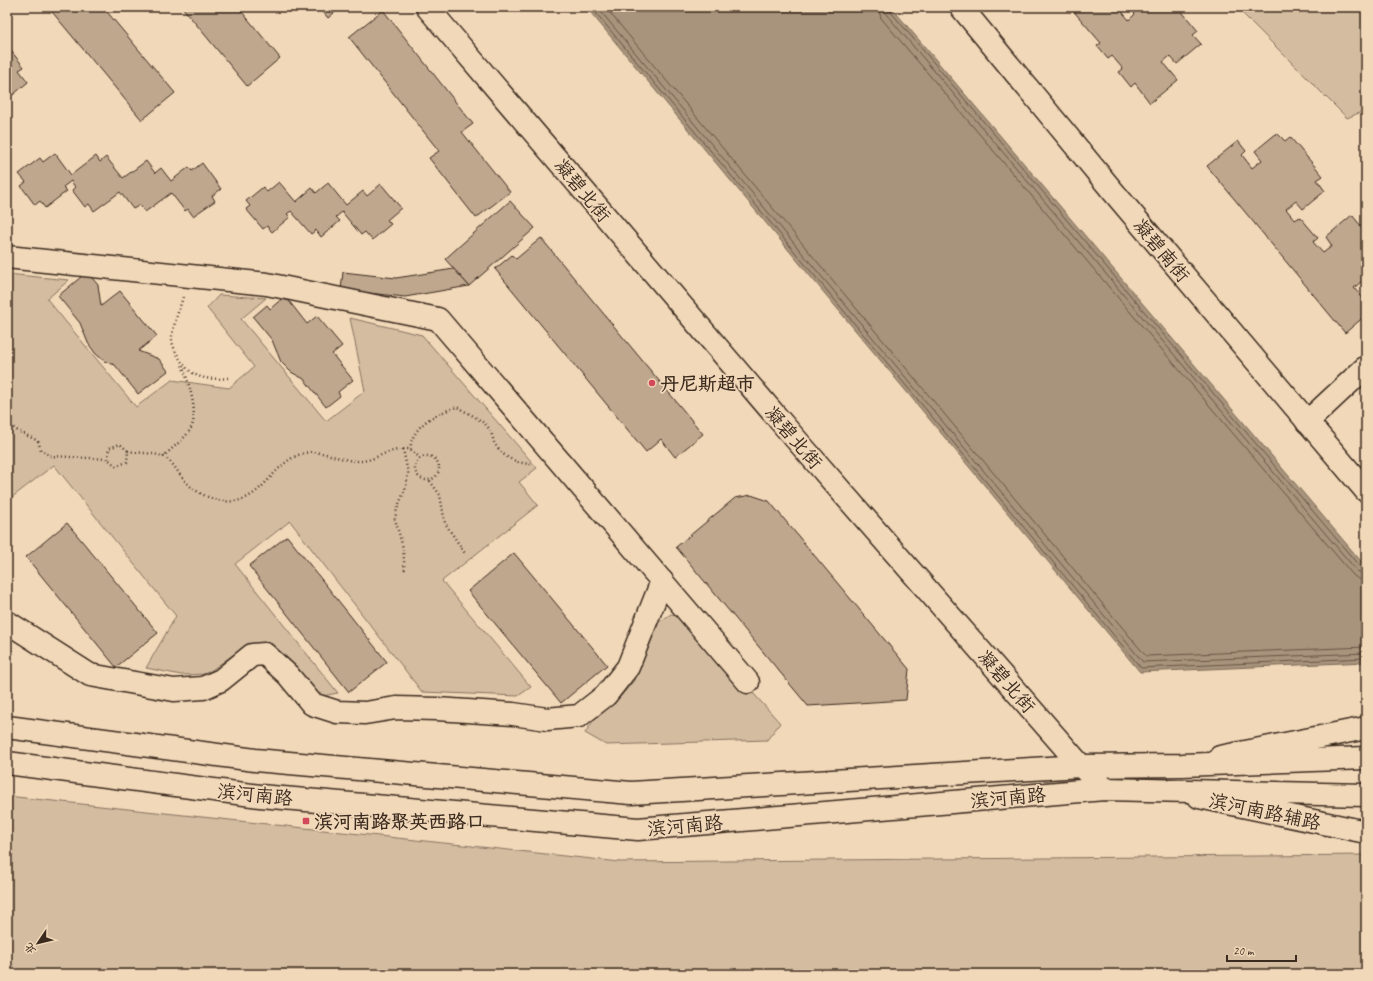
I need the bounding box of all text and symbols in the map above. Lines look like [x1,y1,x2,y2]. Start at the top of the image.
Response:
street label: 凝碧北街 [549,154,616,227]
street label: 凝碧南街 [1128,214,1195,287]
place label: 丹尼斯超市 [660,372,755,396]
marker: 丹尼斯超市 [647,378,657,388]
street label: 凝碧北街 [759,401,827,474]
street label: 凝碧北街 [972,645,1040,718]
street label: 滨河南路 [216,779,294,811]
street label: 滨河南路 [969,783,1047,813]
street label: 滨河南路辅路 [1207,788,1323,836]
place label: 滨河南路聚英西路口 [314,810,485,834]
street label: 滨河南路 [646,811,724,841]
marker: 滨河南路聚英西路口 [301,816,311,826]
north arrow [18,923,58,963]
scale bar [1227,937,1296,963]
text: 北 [21,940,39,957]
text: 20 m [1233,943,1255,959]

